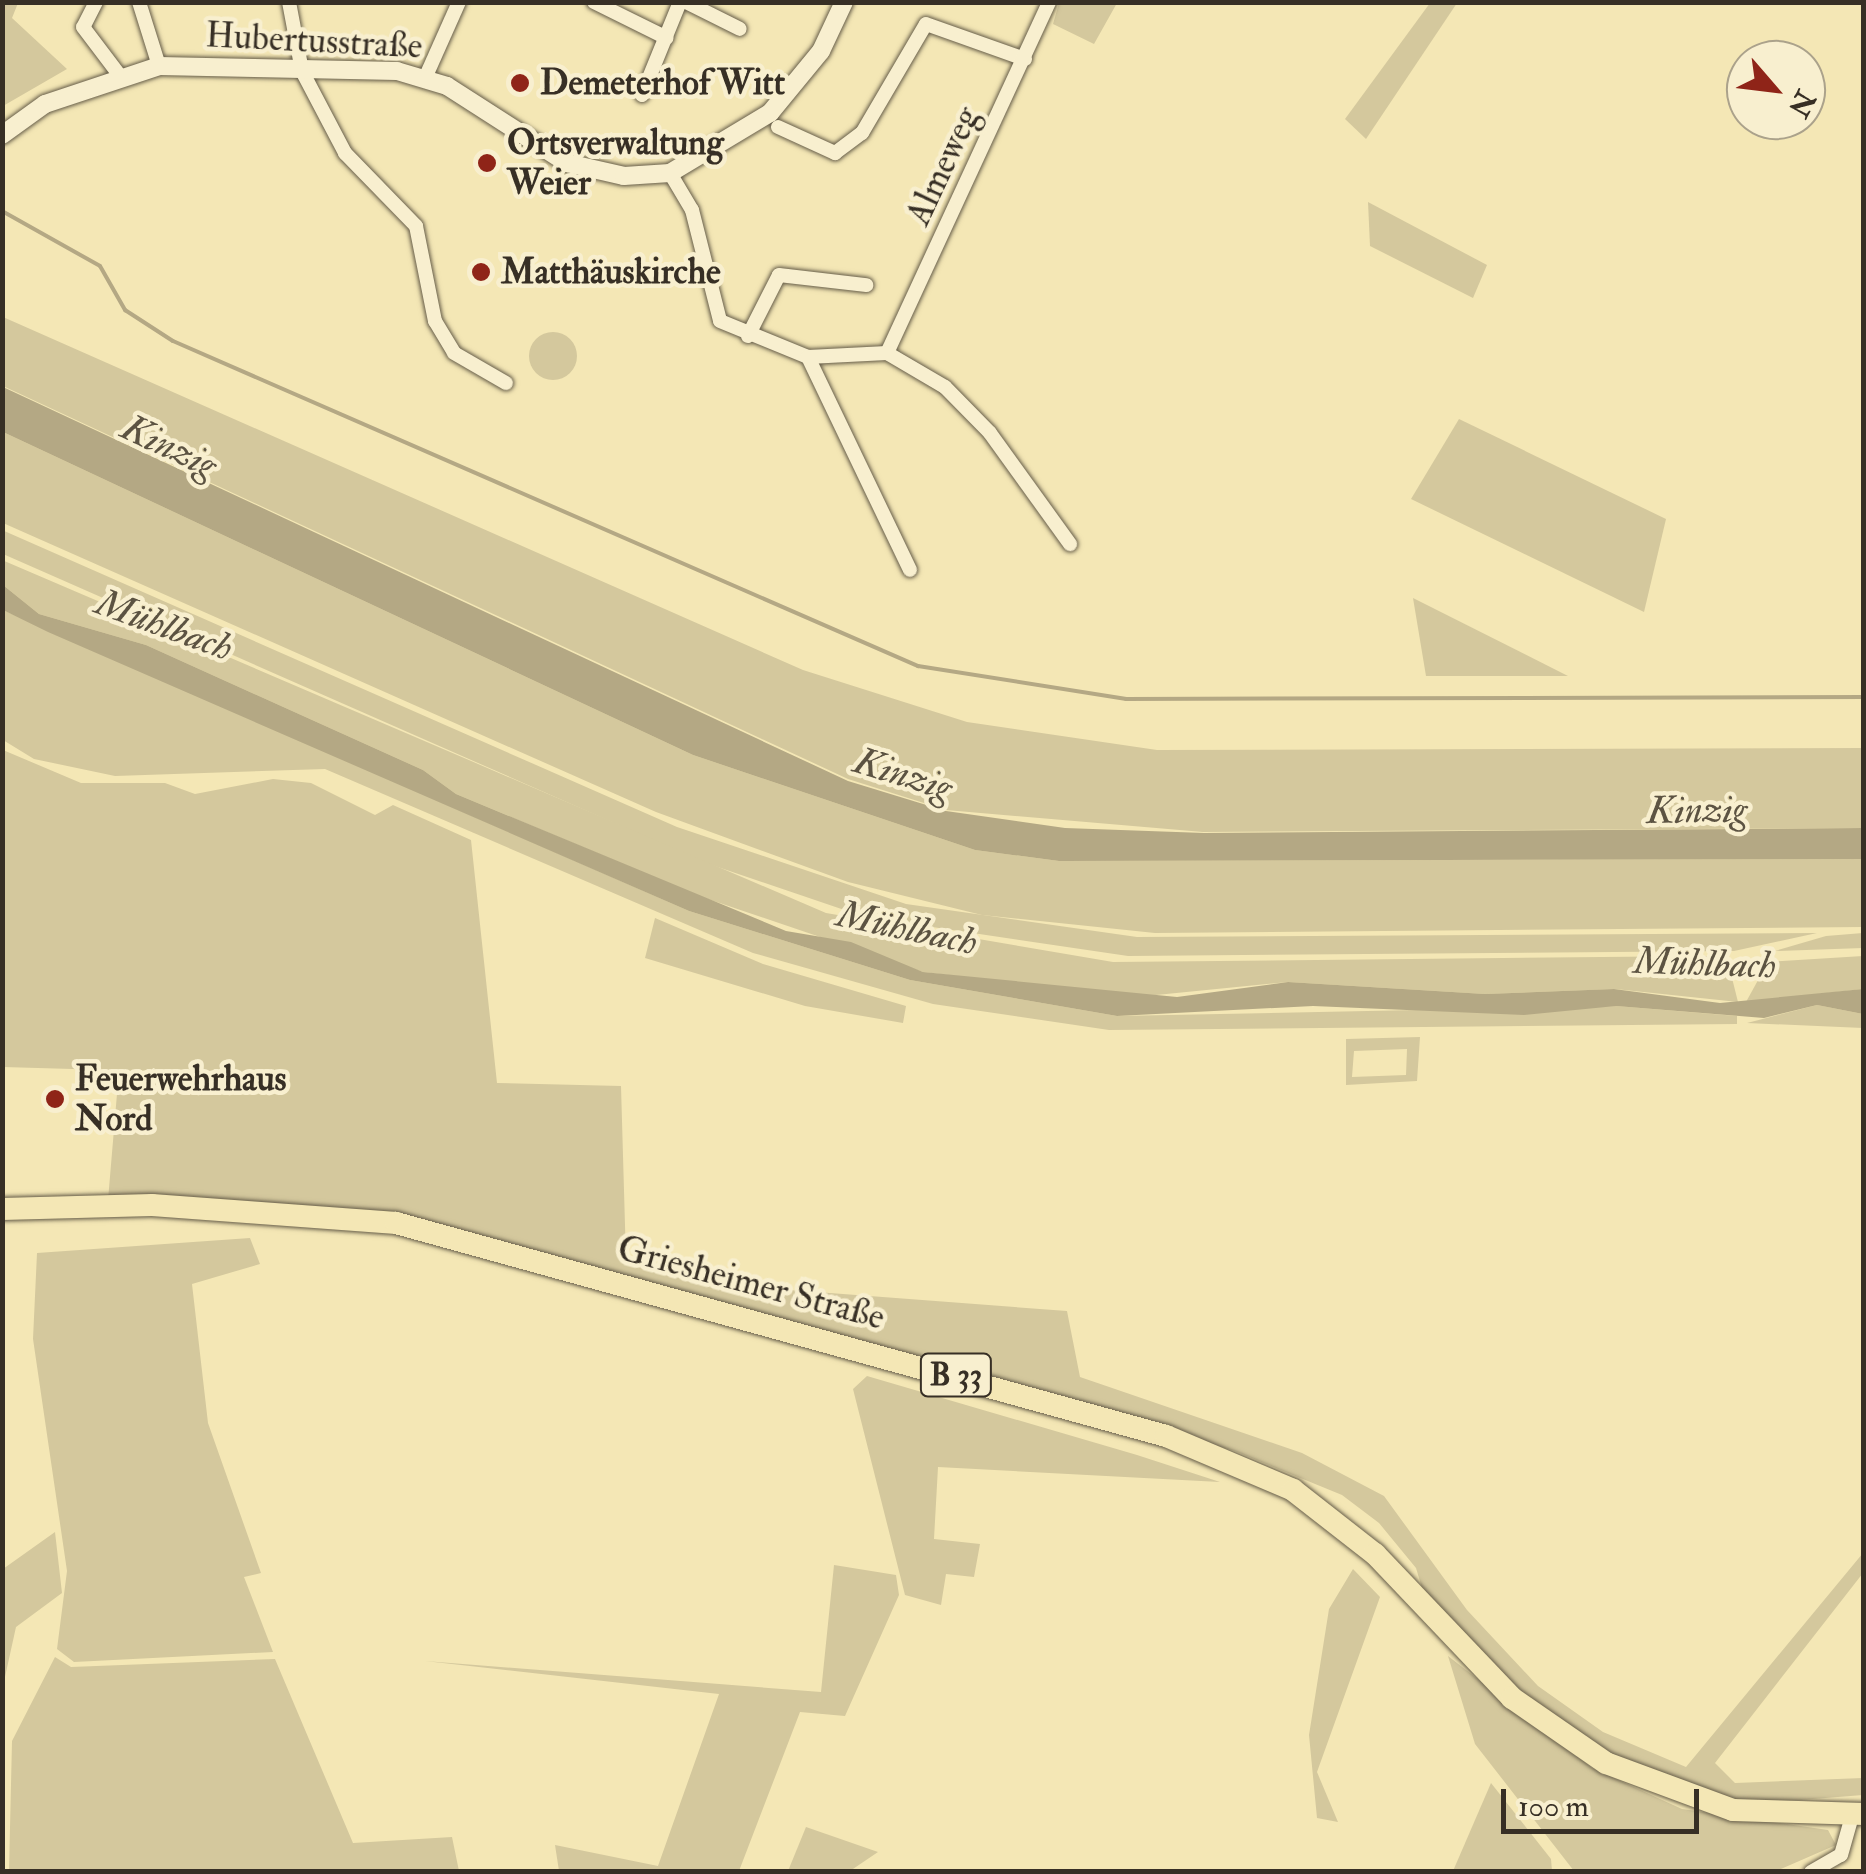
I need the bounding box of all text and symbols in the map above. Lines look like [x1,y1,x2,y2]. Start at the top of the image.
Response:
street label: Hubertusstraße [205,14,423,68]
north arrow [1726,40,1826,140]
place label: Demeterhof Witt [540,62,785,104]
marker: Demeterhof Witt [509,72,531,94]
text: N [1780,84,1823,123]
street label: Almeweg [897,100,989,232]
place label: Ortsverwaltung Weier [507,122,724,204]
marker: Ortsverwaltung Weier [476,152,498,174]
place label: Matthäuskirche [501,251,721,293]
marker: Matthäuskirche [470,261,492,283]
water label: Kinzig [114,405,224,489]
water label: Mühlbach [89,580,239,672]
water label: Kinzig [848,739,958,811]
water label: Kinzig [1647,787,1747,835]
water label: Mühlbach [832,892,982,966]
water label: Mühlbach [1633,939,1777,989]
place label: Feuerwehrhaus Nord [75,1058,287,1140]
marker: Feuerwehrhaus Nord [44,1088,66,1110]
street label: Griesheimer Straße [613,1227,889,1339]
road number: B 33 [918,1348,994,1402]
scale bar [1506,1769,1704,1831]
text: 100 m [1518,1788,1589,1825]

